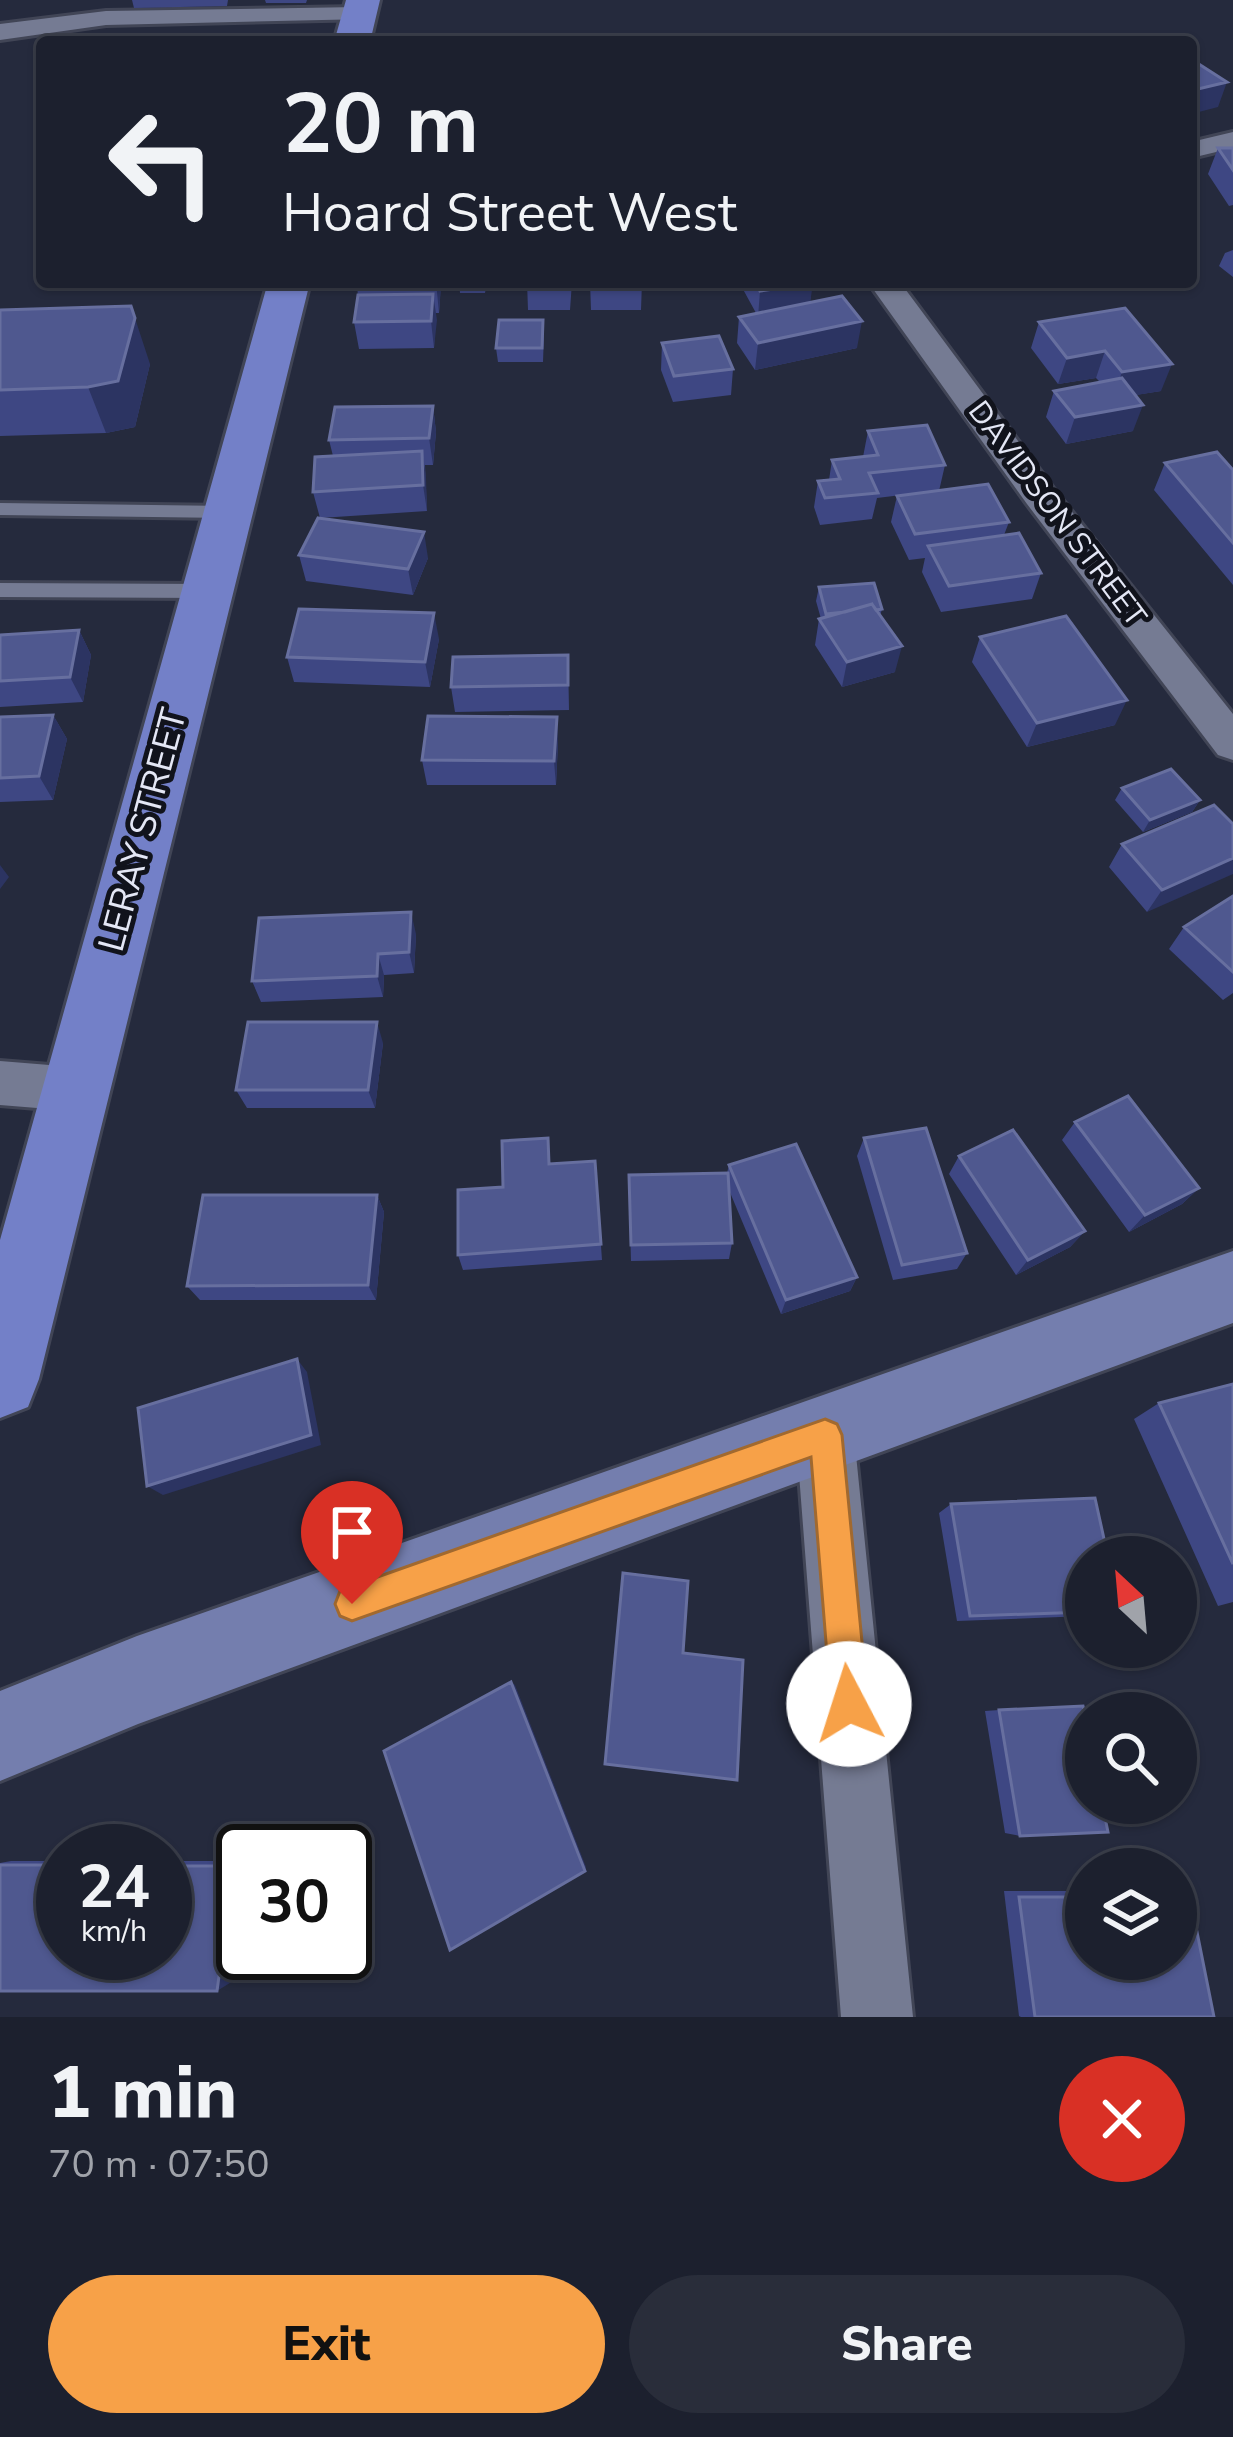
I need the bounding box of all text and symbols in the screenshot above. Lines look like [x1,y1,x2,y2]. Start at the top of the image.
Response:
text: 20 m [282,67,479,182]
icon: left [84,84,240,240]
text: Hoard Street West [282,176,737,250]
street label: DAVIDSON STREET [959,393,1155,635]
street label: LERAY STREET [87,703,199,957]
pin [301,1481,403,1604]
icon: arrive [319,1499,385,1565]
north arrow [1065,1536,1197,1668]
map controls [1065,1536,1197,1980]
position arrow [786,1641,912,1767]
button: search [1065,1692,1197,1824]
speed limit sign: 30 [216,1824,372,1980]
text: 24 [78,1846,150,1928]
button: layers [1065,1848,1197,1980]
text: km/h [81,1911,147,1952]
text: 1 min [48,2044,237,2142]
button: close [1059,2056,1185,2182]
text: 70 m · 07:50 [48,2138,270,2191]
button: Exit [48,2275,605,2413]
button: Share [629,2275,1185,2413]

